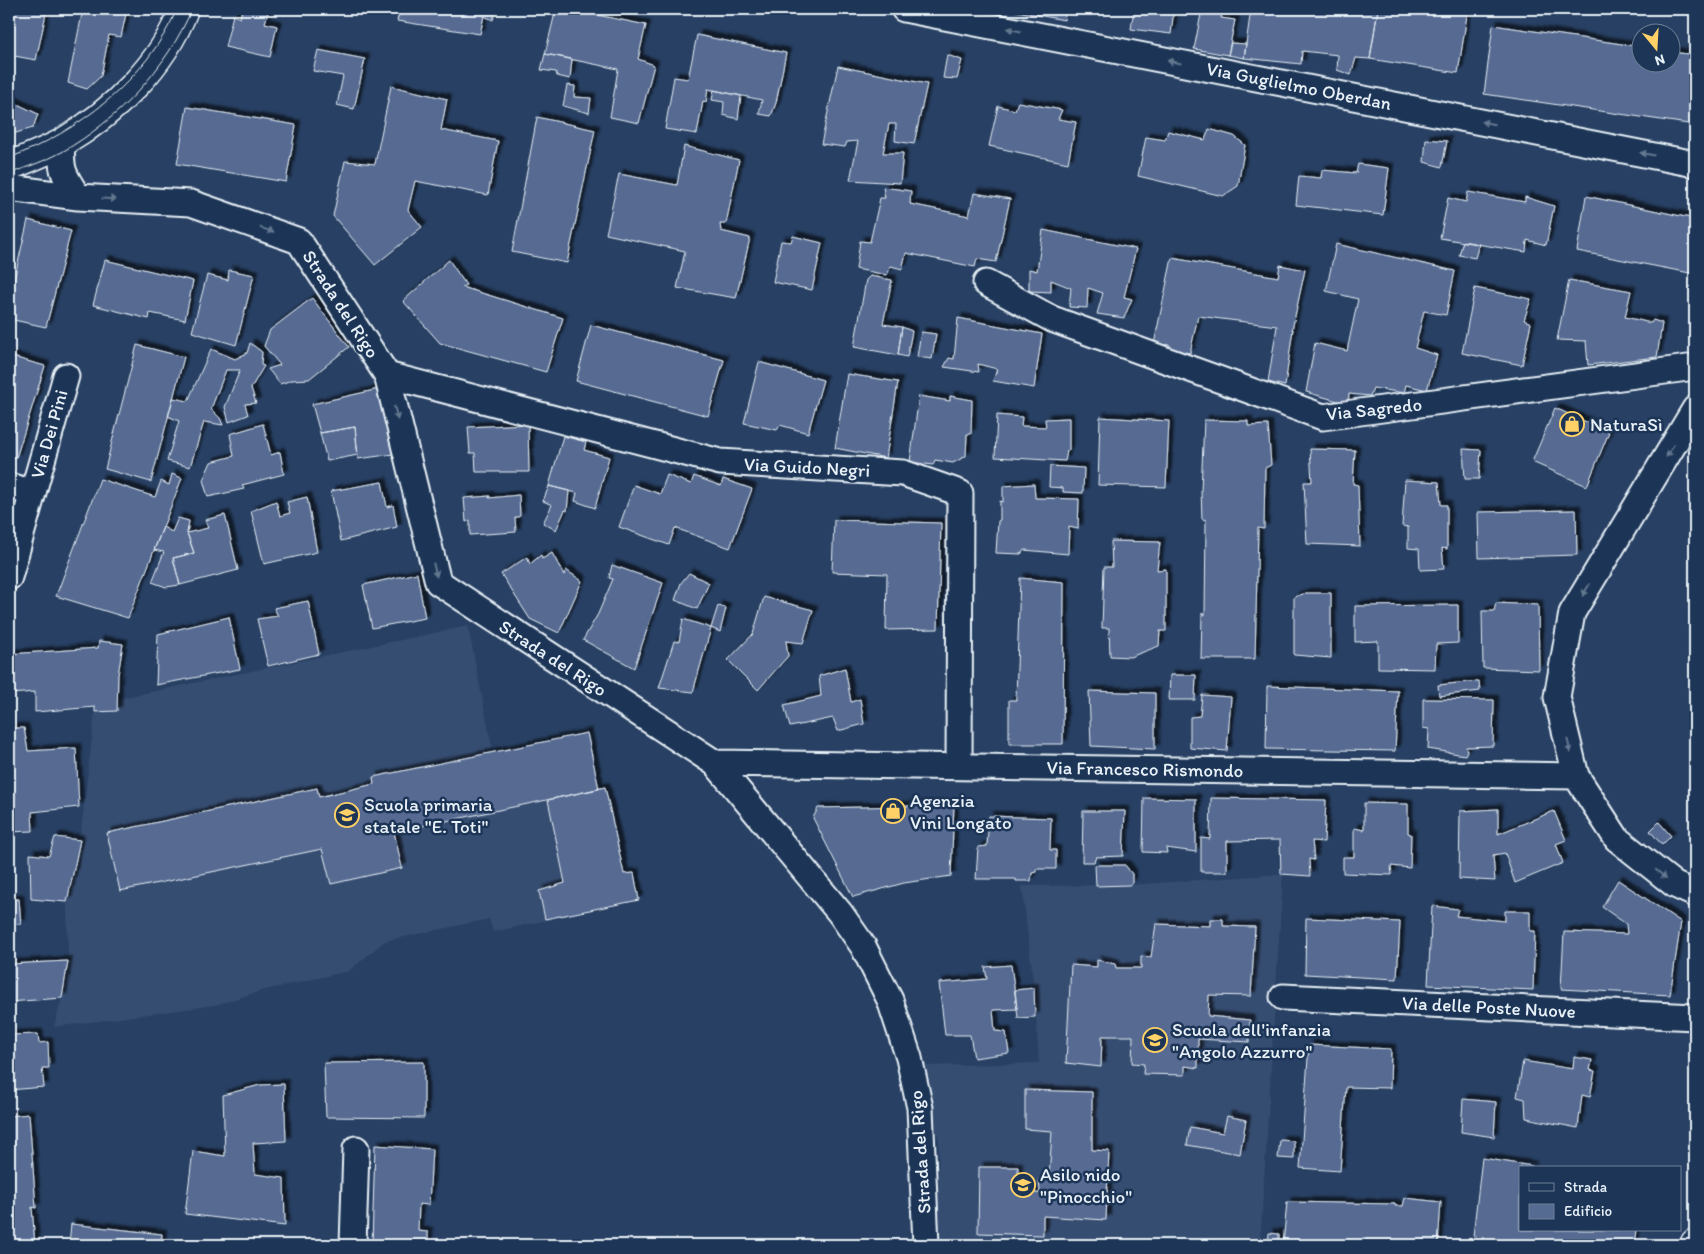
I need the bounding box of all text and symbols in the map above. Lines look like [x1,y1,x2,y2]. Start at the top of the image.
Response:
north arrow [1632,22,1682,72]
one-way arrow [1006,26,1022,34]
text: N [1653,50,1667,69]
one-way arrow [1165,57,1181,65]
street label: Via Guglielmo Oberdan [1205,57,1393,115]
one-way arrow [1480,119,1496,127]
one-way arrow [1639,150,1655,158]
one-way arrow [102,195,118,203]
one-way arrow [260,226,275,234]
street label: Strada del Rigo [298,246,384,362]
street label: Via Dei Pini [25,387,73,481]
street label: Via Sagredo [1325,393,1423,425]
one-way arrow [392,405,400,420]
shop icon: NaturaSì [1559,411,1585,437]
place label: NaturaSì [1590,413,1663,436]
one-way arrow [1666,445,1675,458]
street label: Via Guido Negri [743,452,871,482]
one-way arrow [432,563,440,578]
one-way arrow [1582,584,1591,597]
street label: Strada del Rigo [495,615,611,701]
one-way arrow [1565,739,1573,754]
street label: Via Francesco Rismondo [1046,756,1244,782]
place label: Agenzia Vini Longato [910,789,1012,834]
place label: Scuola primaria statale "E. Toti" [364,793,493,838]
shop icon: Agenzia Vini Longato [880,798,906,824]
school or university icon: Scuola primaria statale "E. Toti" [334,802,360,828]
one-way arrow [1654,869,1667,880]
street label: Via delle Poste Nuove [1402,991,1576,1023]
place label: Scuola dell'infanzia "Angolo Azzurro" [1172,1018,1331,1063]
school or university icon: Scuola dell'infanzia "Angolo Azzurro" [1142,1027,1168,1053]
street label: Strada del Rigo [904,1089,936,1215]
place label: Asilo nido "Pinocchio" [1040,1163,1132,1208]
legend [1519,1166,1682,1232]
school or university icon: Asilo nido "Pinocchio" [1010,1172,1036,1198]
text: Strada [1564,1178,1608,1196]
text: Edificio [1564,1202,1612,1220]

